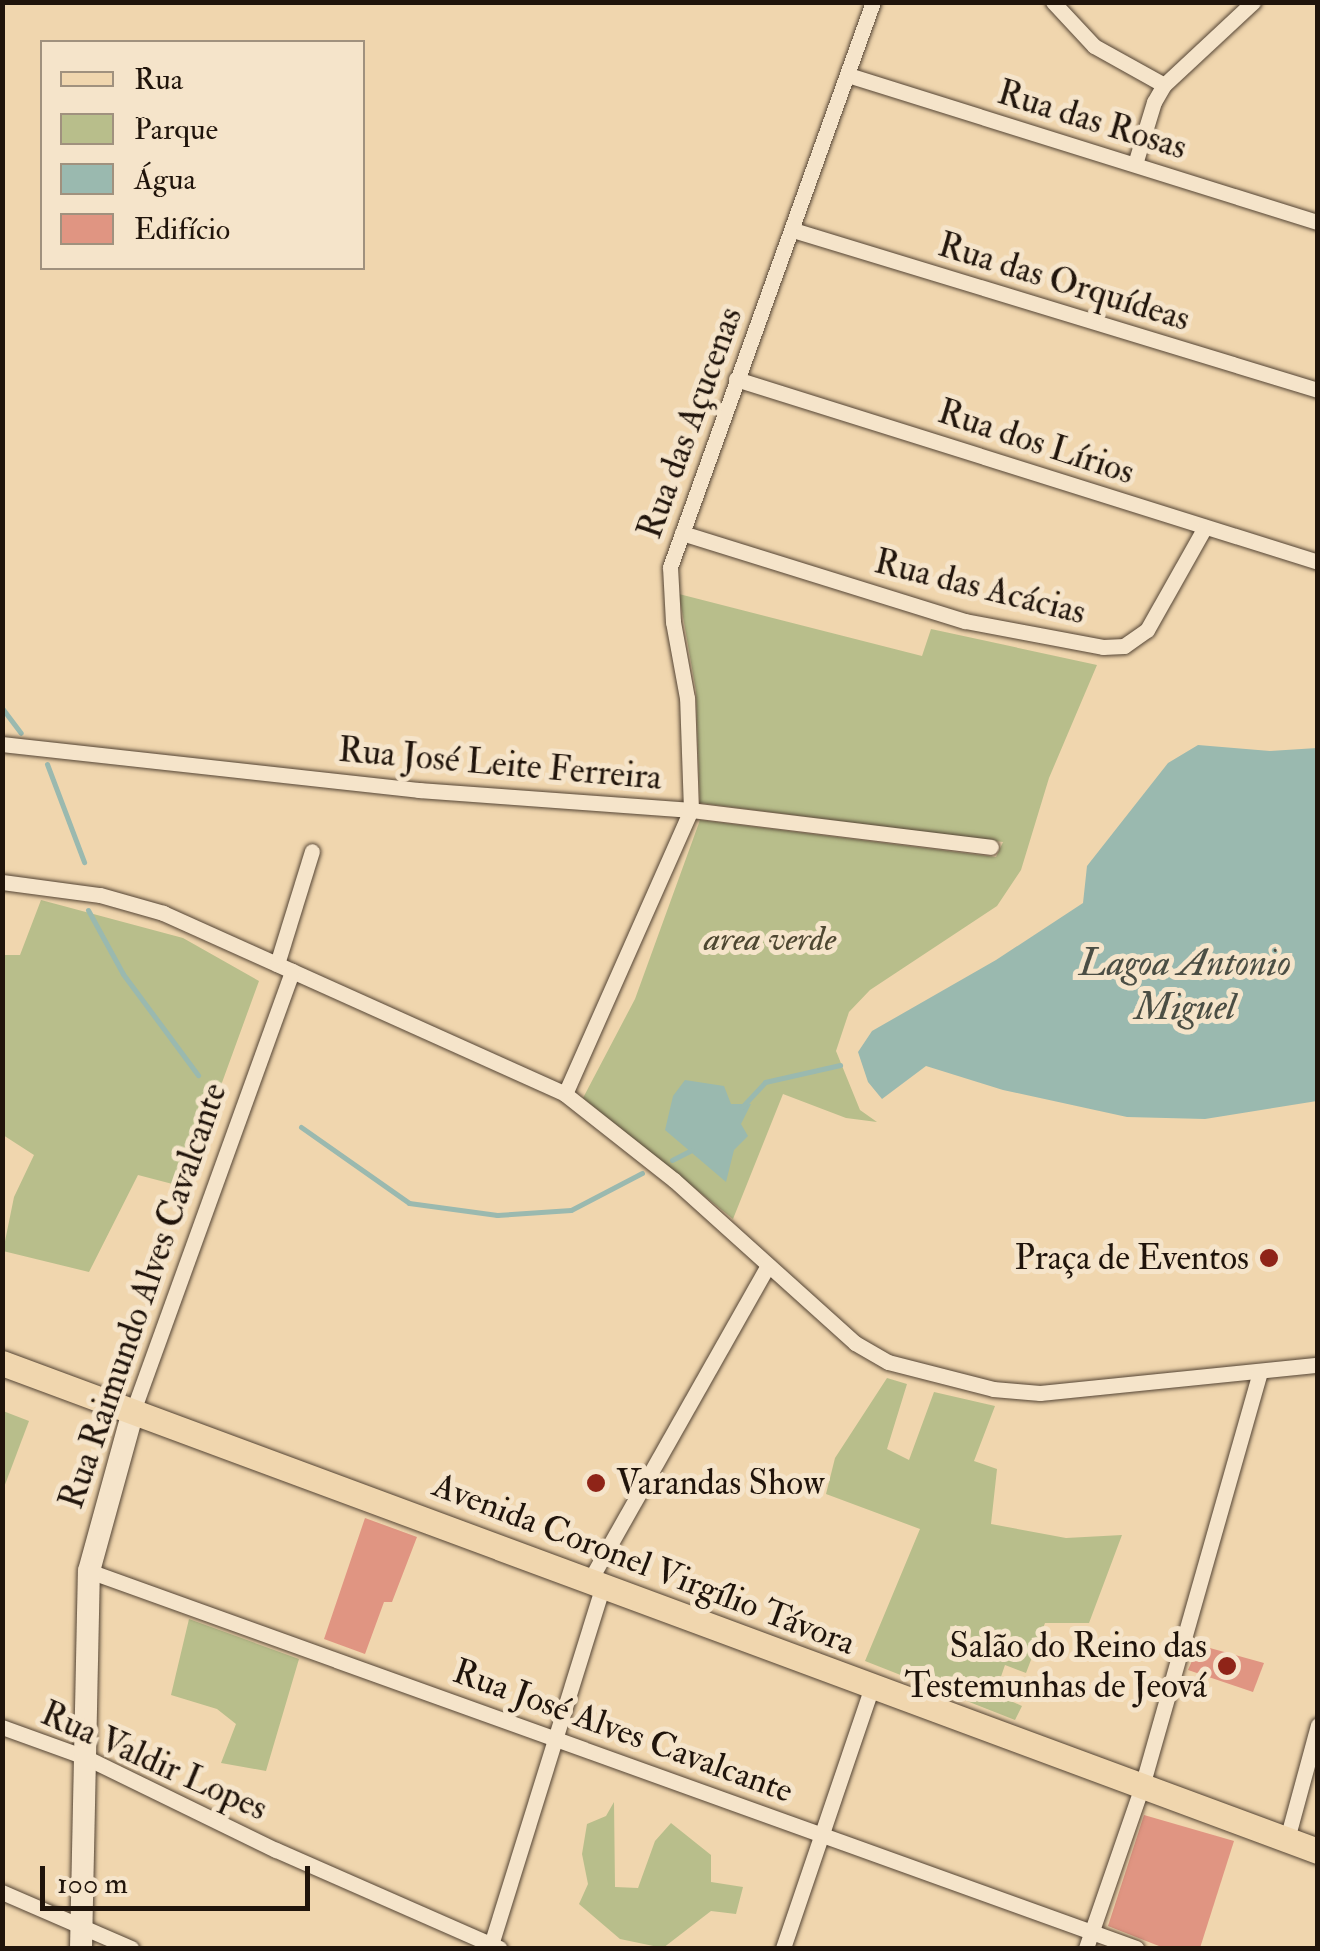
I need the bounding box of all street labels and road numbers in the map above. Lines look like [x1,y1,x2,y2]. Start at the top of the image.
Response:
street label: Rua das Rosas [992,71,1192,169]
street label: Rua das Orquídeas [933,224,1195,340]
street label: Rua das Açucenas [629,302,751,544]
street label: Rua dos Lírios [933,391,1139,493]
street label: Rua das Acácias [870,540,1090,634]
street label: Rua José Leite Ferreira [337,729,663,799]
street label: Rua Raimundo Alves Cavalcante [50,1078,236,1514]
street label: Avenida Coronel Virgílio Távora [427,1464,861,1664]
street label: Rua José Alves Cavalcante [447,1650,799,1812]
street label: Rua Valdir Lopes [34,1692,274,1830]

